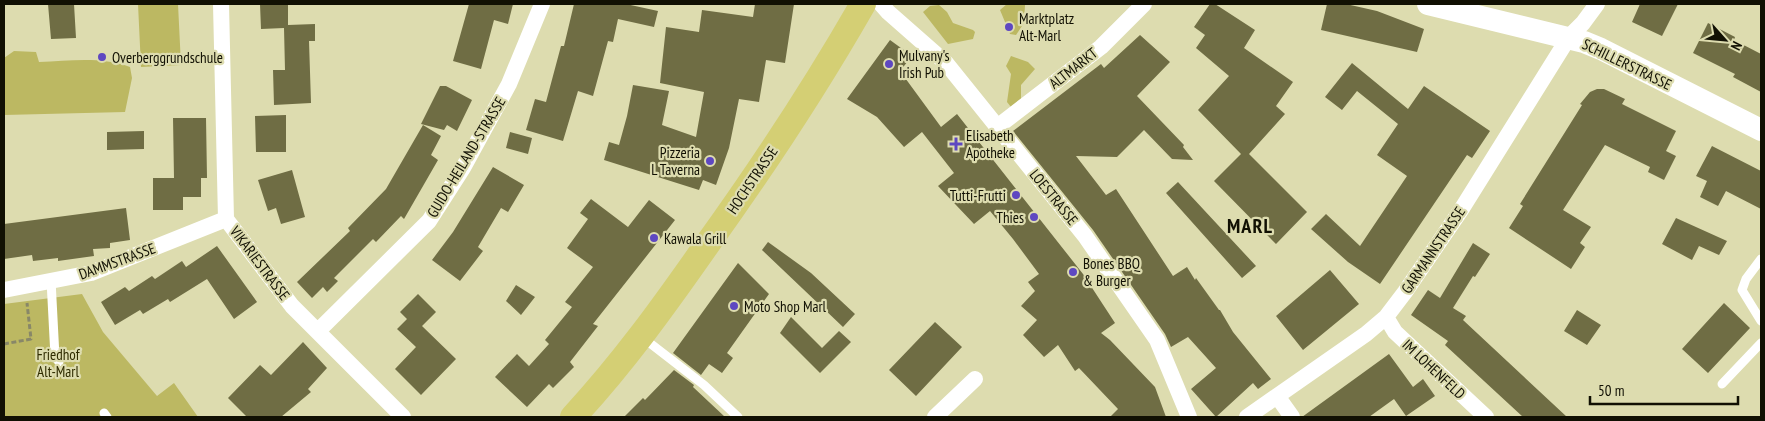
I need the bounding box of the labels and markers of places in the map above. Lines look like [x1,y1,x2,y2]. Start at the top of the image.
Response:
place label: Marktplatz Alt-Marl [1019,9,1074,45]
marker: Marktplatz Alt-Marl [1003,21,1015,33]
place label: Mulvany's Irish Pub [899,46,950,82]
place label: Overberggrundschule [112,48,223,67]
marker: Overberggrundschule [96,51,108,63]
marker: Mulvany's Irish Pub [883,58,895,70]
place label: Elisabeth Apotheke [966,126,1015,162]
marker: Elisabeth Apotheke [950,138,962,150]
place label: Pizzeria L Taverna [651,143,700,179]
marker: Pizzeria L Taverna [704,155,716,167]
place label: Tutti-Frutti [950,186,1006,205]
marker: Tutti-Frutti [1010,189,1022,201]
place label: Thies [996,208,1024,227]
marker: Thies [1028,211,1040,223]
place label: Kawala Grill [664,229,727,248]
marker: Kawala Grill [648,232,660,244]
place label: Bones BBQ & Burger [1083,254,1141,290]
marker: Bones BBQ & Burger [1067,266,1079,278]
place label: Moto Shop Marl [744,297,827,316]
marker: Moto Shop Marl [728,300,740,312]

